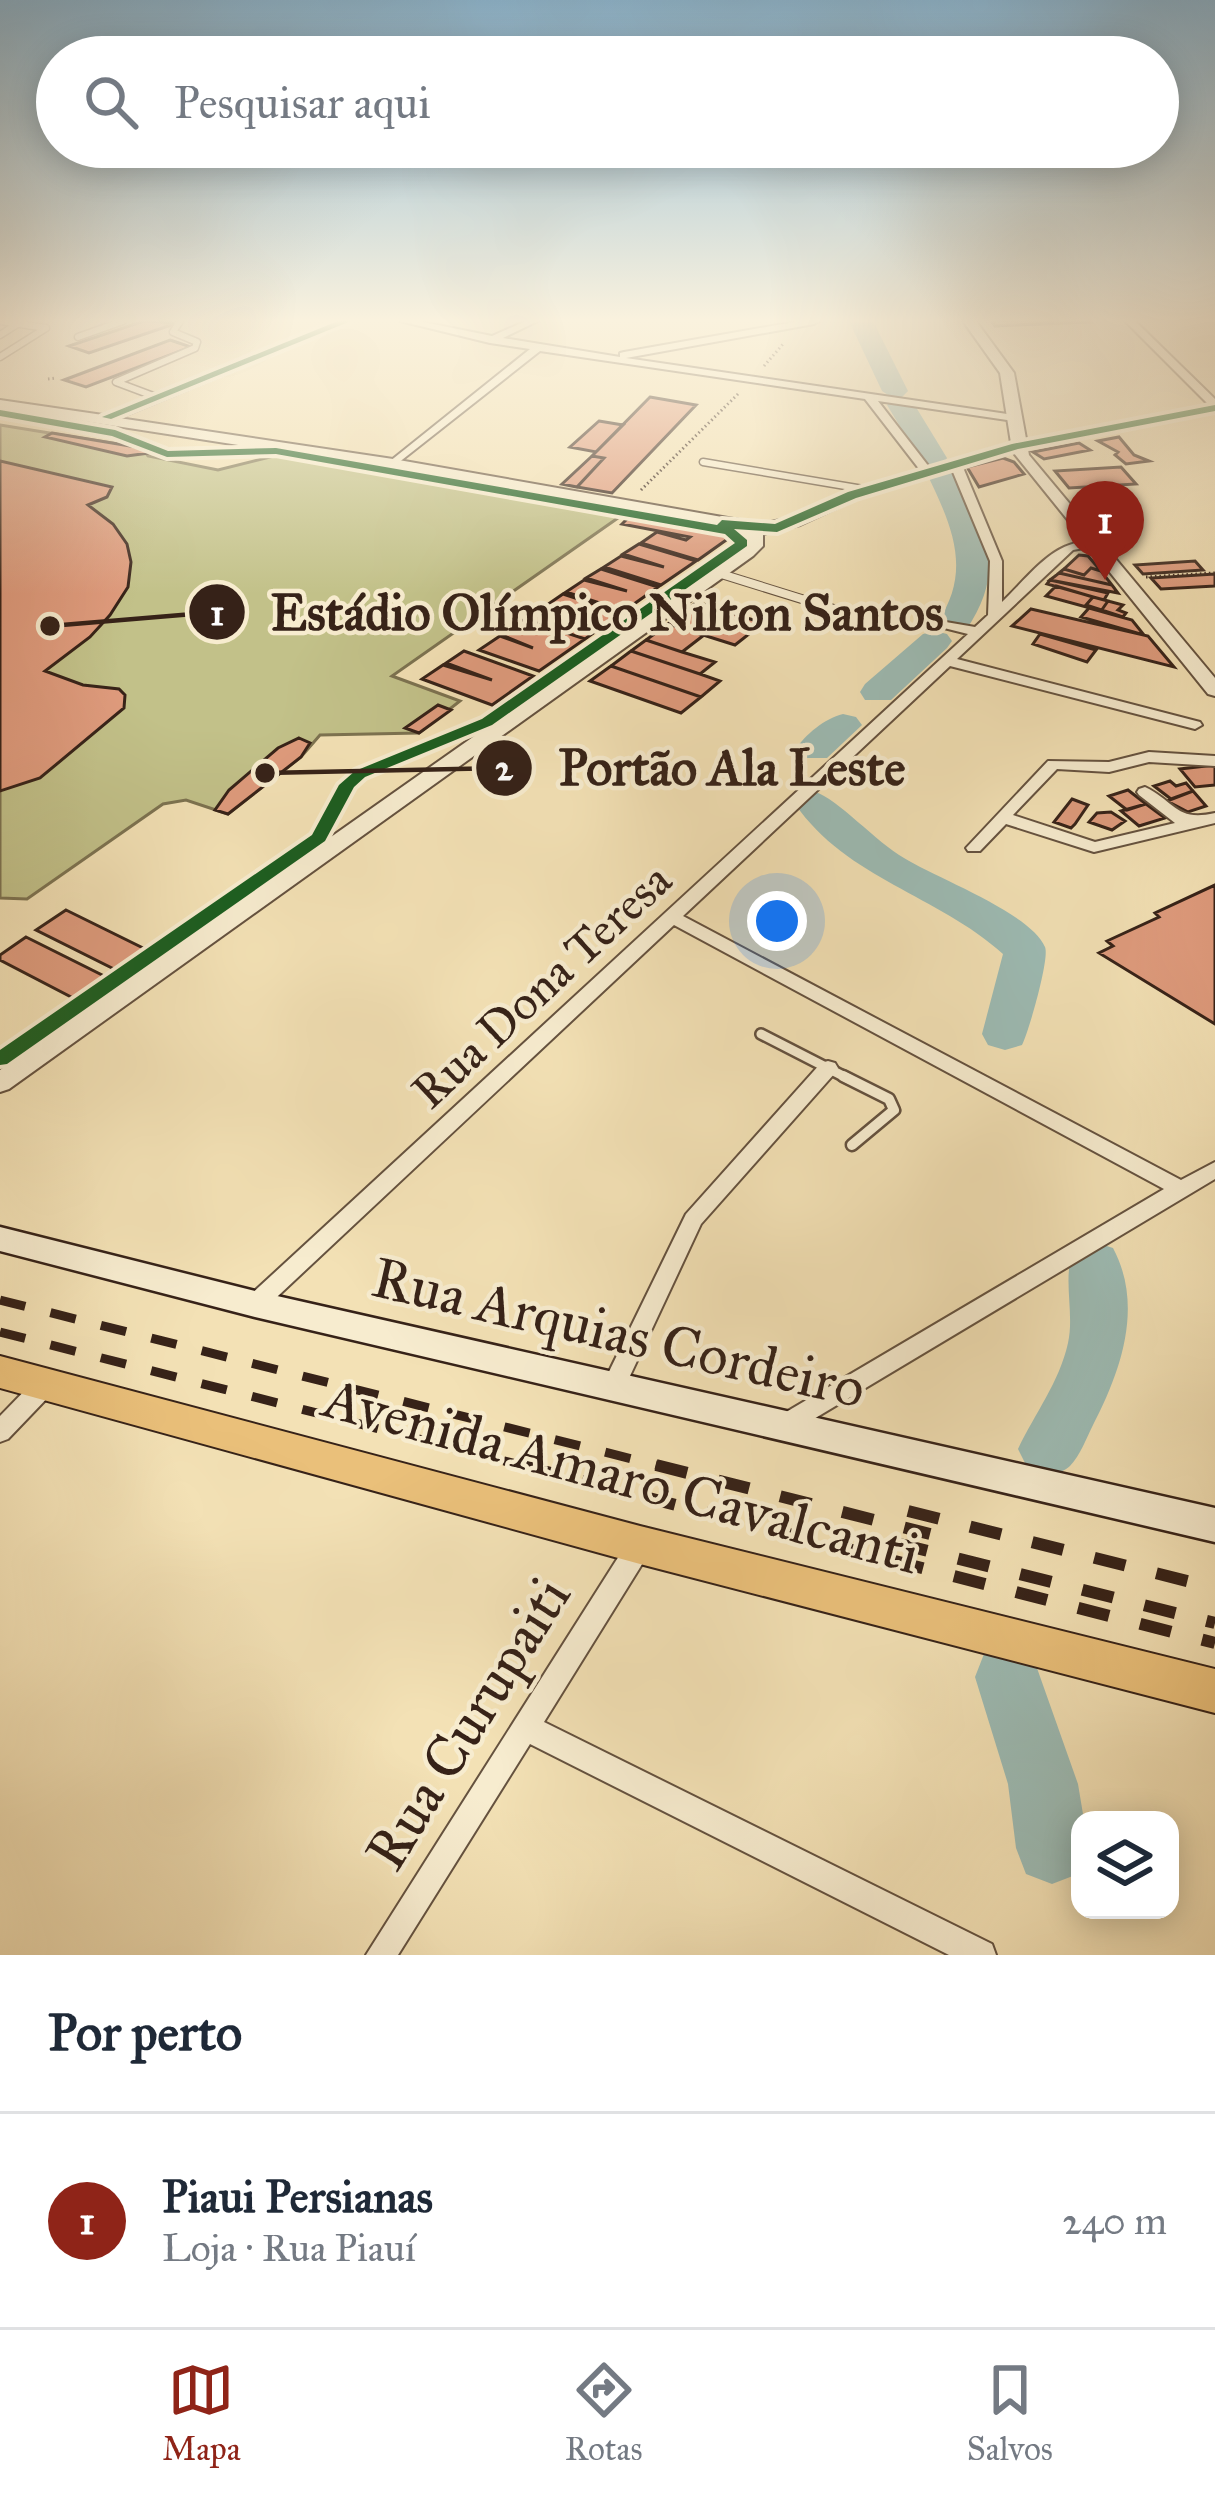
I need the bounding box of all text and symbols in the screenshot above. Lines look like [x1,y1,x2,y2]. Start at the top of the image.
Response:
search box [36,36,1179,168]
icon: search [78,69,144,135]
text: Pesquisar aqui [174,75,431,130]
pin: 1 [1066,481,1144,580]
callout: Estádio Olímpico Nilton Santos [187,569,968,656]
text: Estádio Olímpico Nilton Santos [270,582,944,644]
text: 1 [210,591,224,635]
callout: Portão Ala Leste [474,724,929,811]
text: Portão Ala Leste [558,737,906,799]
text: 2 [495,746,514,790]
street label: Rua Dona Teresa [399,850,684,1120]
your location [747,891,807,951]
street label: Rua Arquias Cordeiro [366,1242,872,1424]
street label: Avenida Amaro Cavalcanti [314,1362,927,1589]
street label: Rua Curupaiti [350,1564,585,1883]
map controls [1071,1811,1179,1919]
button: layers [1071,1811,1179,1919]
text: Por perto [48,2002,242,2064]
text: Piaui Persianas [162,2169,433,2224]
text: 1 [79,2197,95,2245]
text: 240 m [1062,2197,1167,2245]
text: Loja · Rua Piauí [162,2224,416,2272]
tab: Mapa [162,2357,241,2469]
tab: Rotas [565,2357,642,2469]
tab: Salvos [967,2357,1053,2469]

